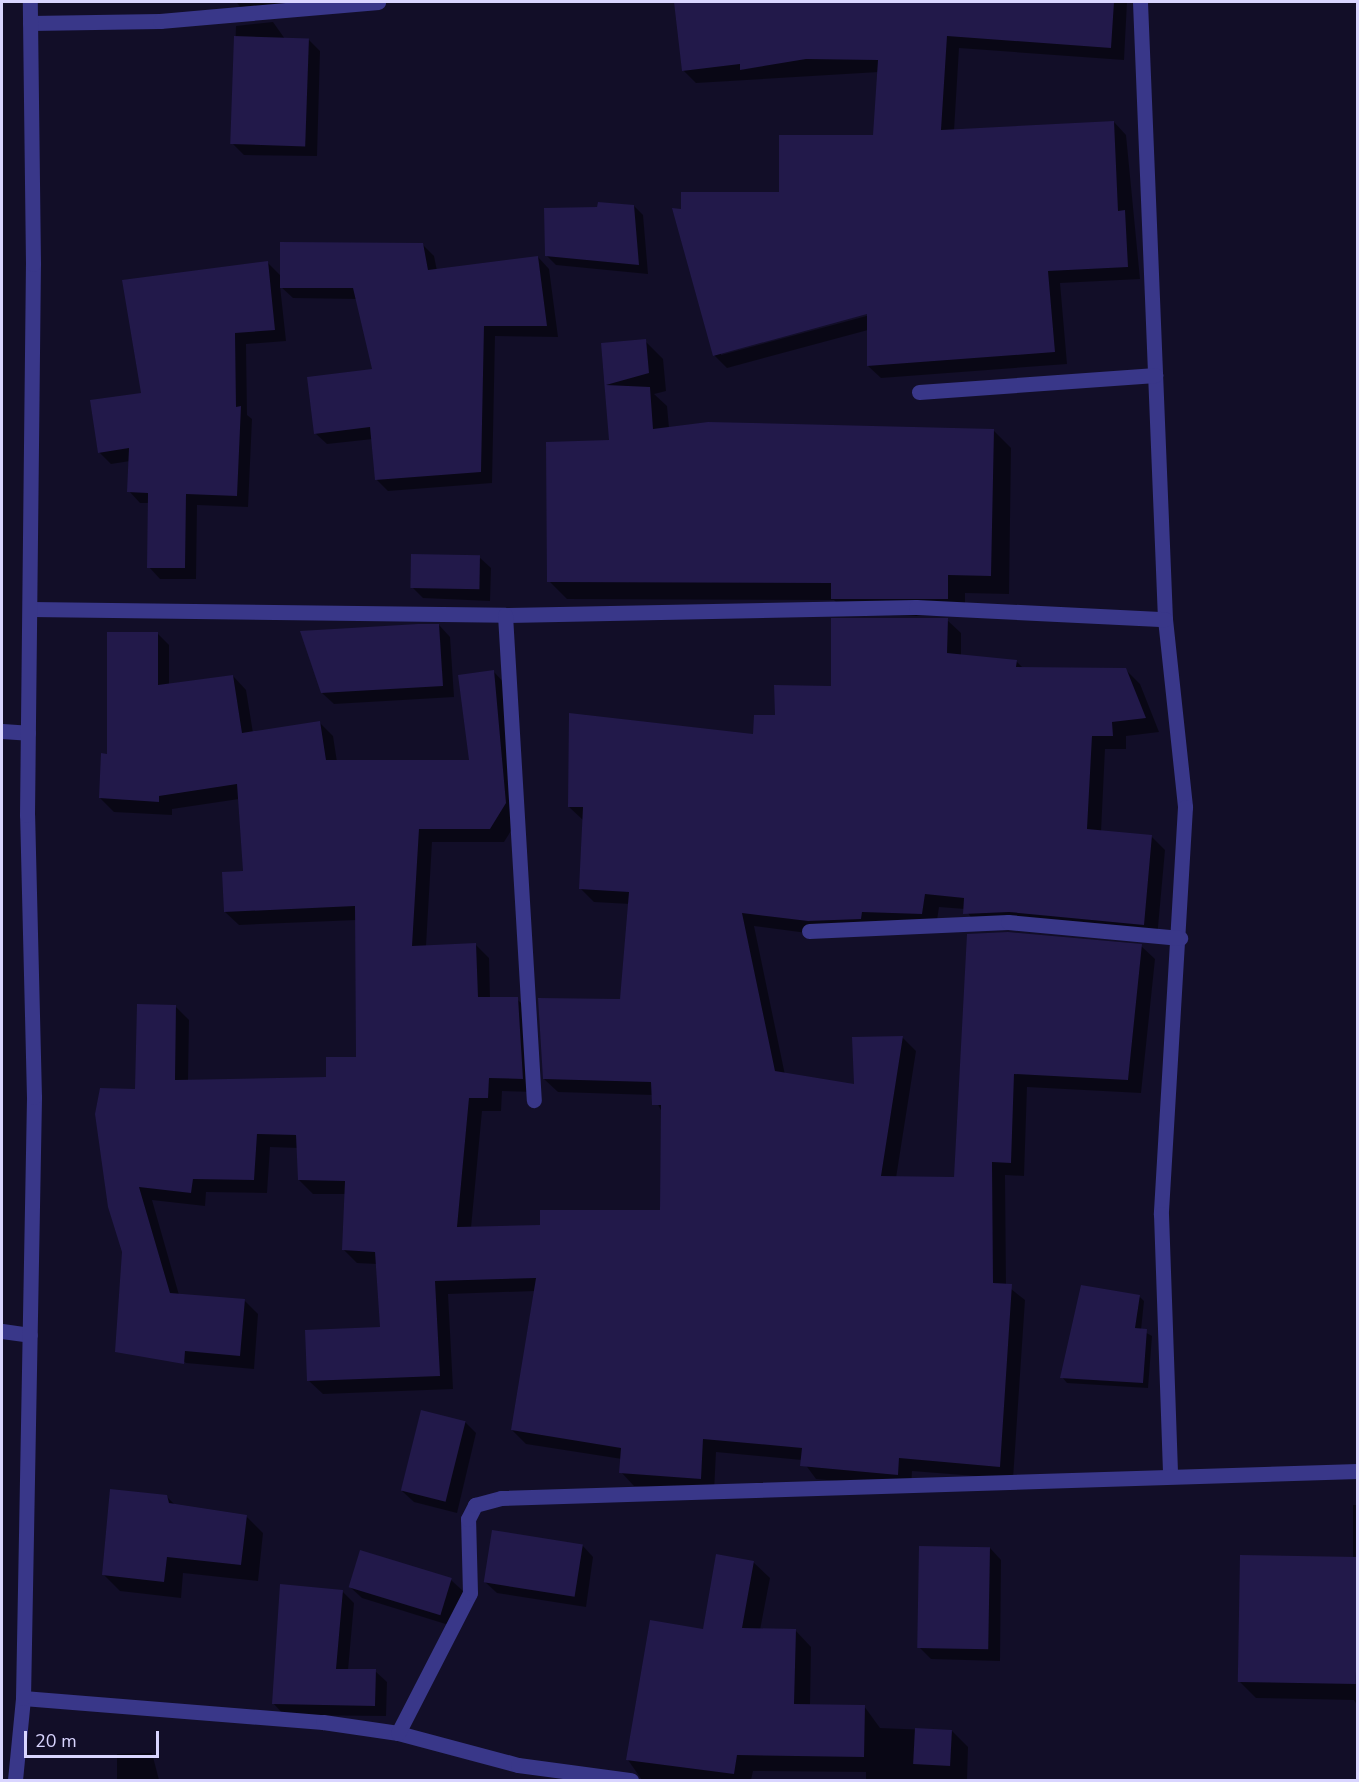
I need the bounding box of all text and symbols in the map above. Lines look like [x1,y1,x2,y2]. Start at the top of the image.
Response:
scale bar [27,1719,162,1757]
text: 20 m [35,1729,77,1753]

